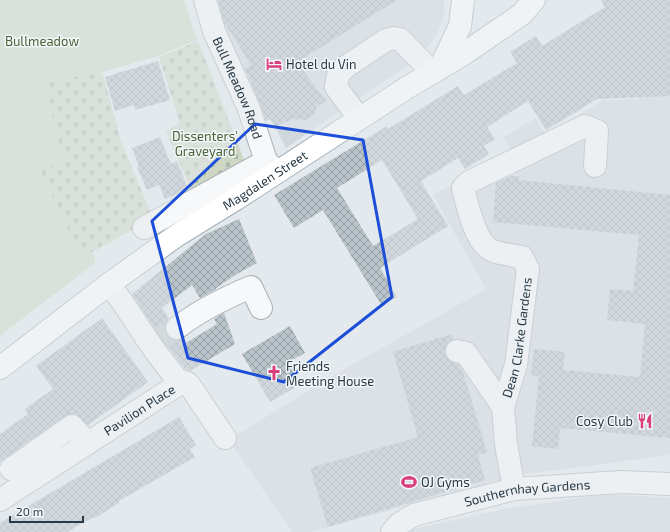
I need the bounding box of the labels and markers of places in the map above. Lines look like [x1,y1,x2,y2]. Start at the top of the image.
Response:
hotel icon: Hotel du Vin [265,55,283,73]
place label: Hotel du Vin [286,56,357,72]
place label: Friends Meeting House [286,358,374,389]
church icon: Friends Meeting House [265,364,283,382]
restaurant icon: Cosy Club [636,412,654,430]
place label: Cosy Club [576,413,633,429]
sports icon: OJ Gyms [400,473,418,491]
place label: OJ Gyms [421,474,470,490]

